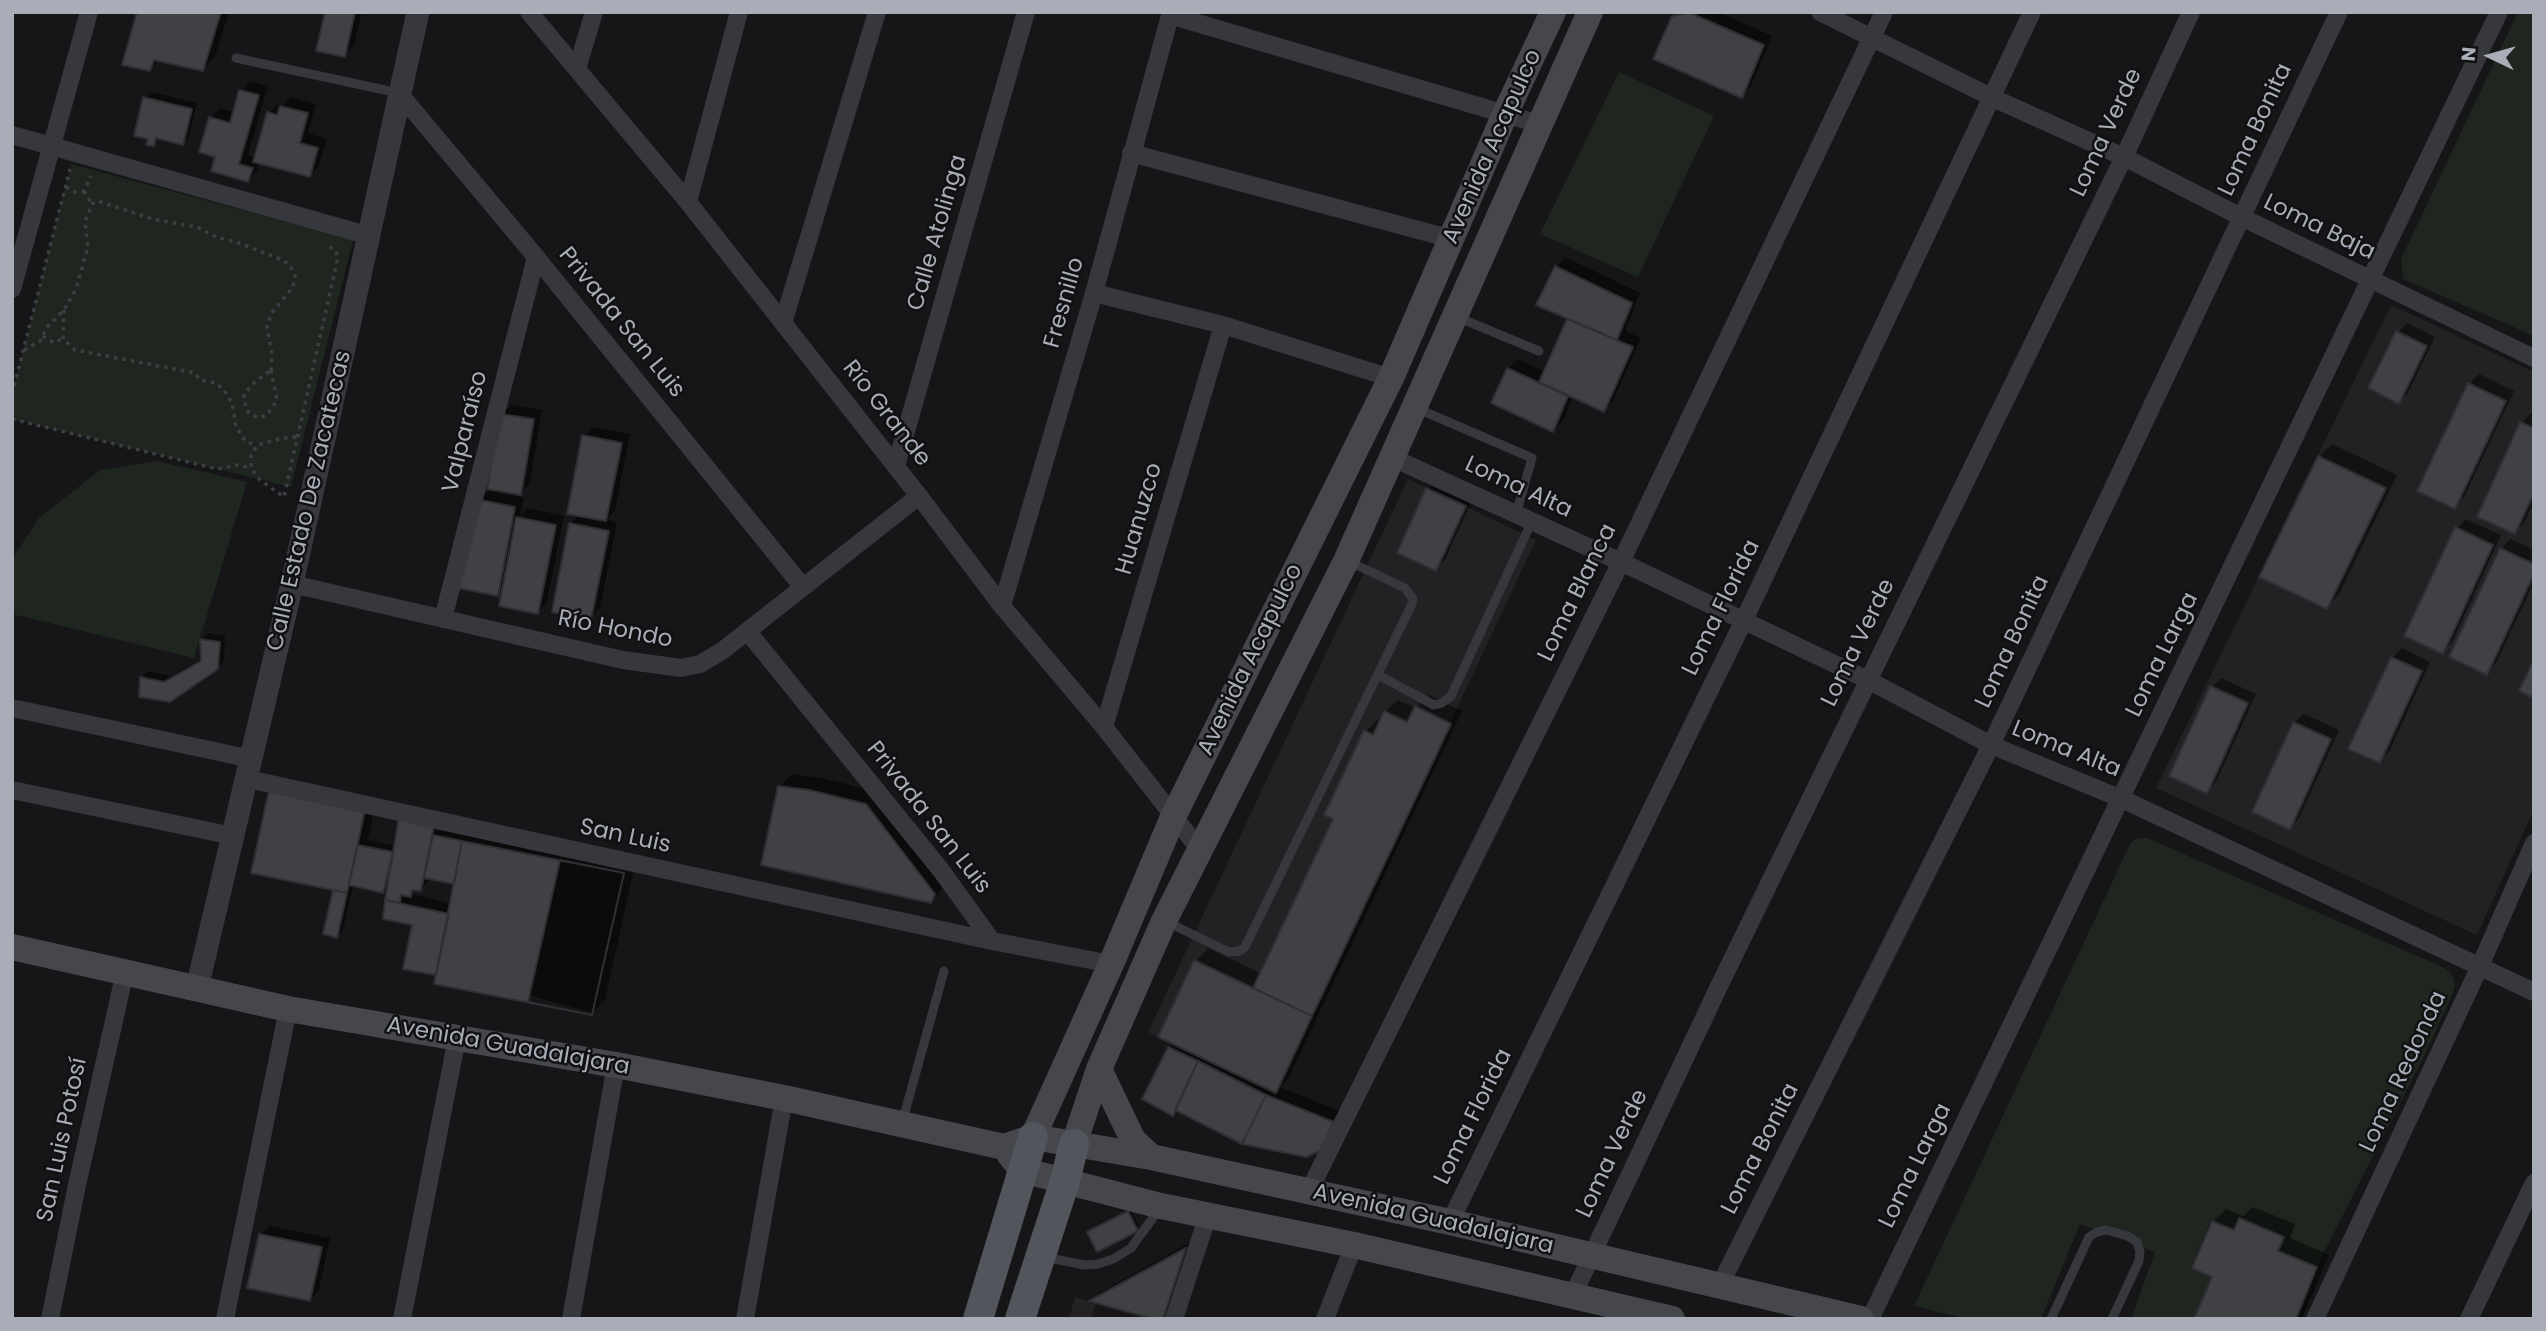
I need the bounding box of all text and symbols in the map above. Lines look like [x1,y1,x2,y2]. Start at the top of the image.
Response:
north arrow [2455,21,2525,91]
street label: Avenida Acapulco [1438,46,1548,248]
text: N [2455,46,2483,62]
street label: Loma Bonita [2213,59,2299,201]
street label: Loma Verde [2065,65,2149,201]
street label: Calle Atolinga [903,152,973,314]
street label: Loma Baja [2259,189,2379,267]
street label: Privada San Luis [552,242,690,404]
street label: Fresnillo [1039,255,1091,351]
street label: Calle Estado De Zacatecas [262,348,358,654]
street label: Río Grande [836,355,936,473]
street label: Valparaíso [438,368,494,496]
street label: Loma Alta [1460,451,1576,525]
street label: Huanuzco [1111,460,1169,578]
street label: Loma Blanca [1533,520,1623,666]
street label: Loma Florida [1677,536,1767,680]
street label: Avenida Acapulco [1193,560,1309,760]
street label: Loma Bonita [1970,571,2056,713]
street label: Loma Verde [1816,575,1902,711]
street label: Loma Larga [2121,588,2205,722]
street label: Río Hondo [555,605,675,655]
street label: Loma Alta [2007,716,2125,784]
street label: Privada San Luis [860,736,996,900]
street label: San Luis [577,814,673,860]
street label: Loma Redonda [2355,987,2453,1157]
street label: Avenida Guadalajara [384,1012,632,1082]
street label: Loma Florida [1429,1045,1519,1189]
street label: San Luis Potosí [32,1055,94,1225]
street label: Loma Bonita [1716,1079,1806,1219]
street label: Loma Verde [1571,1086,1655,1222]
street label: Loma Larga [1874,1099,1958,1233]
street label: Avenida Guadalajara [1310,1179,1556,1261]

